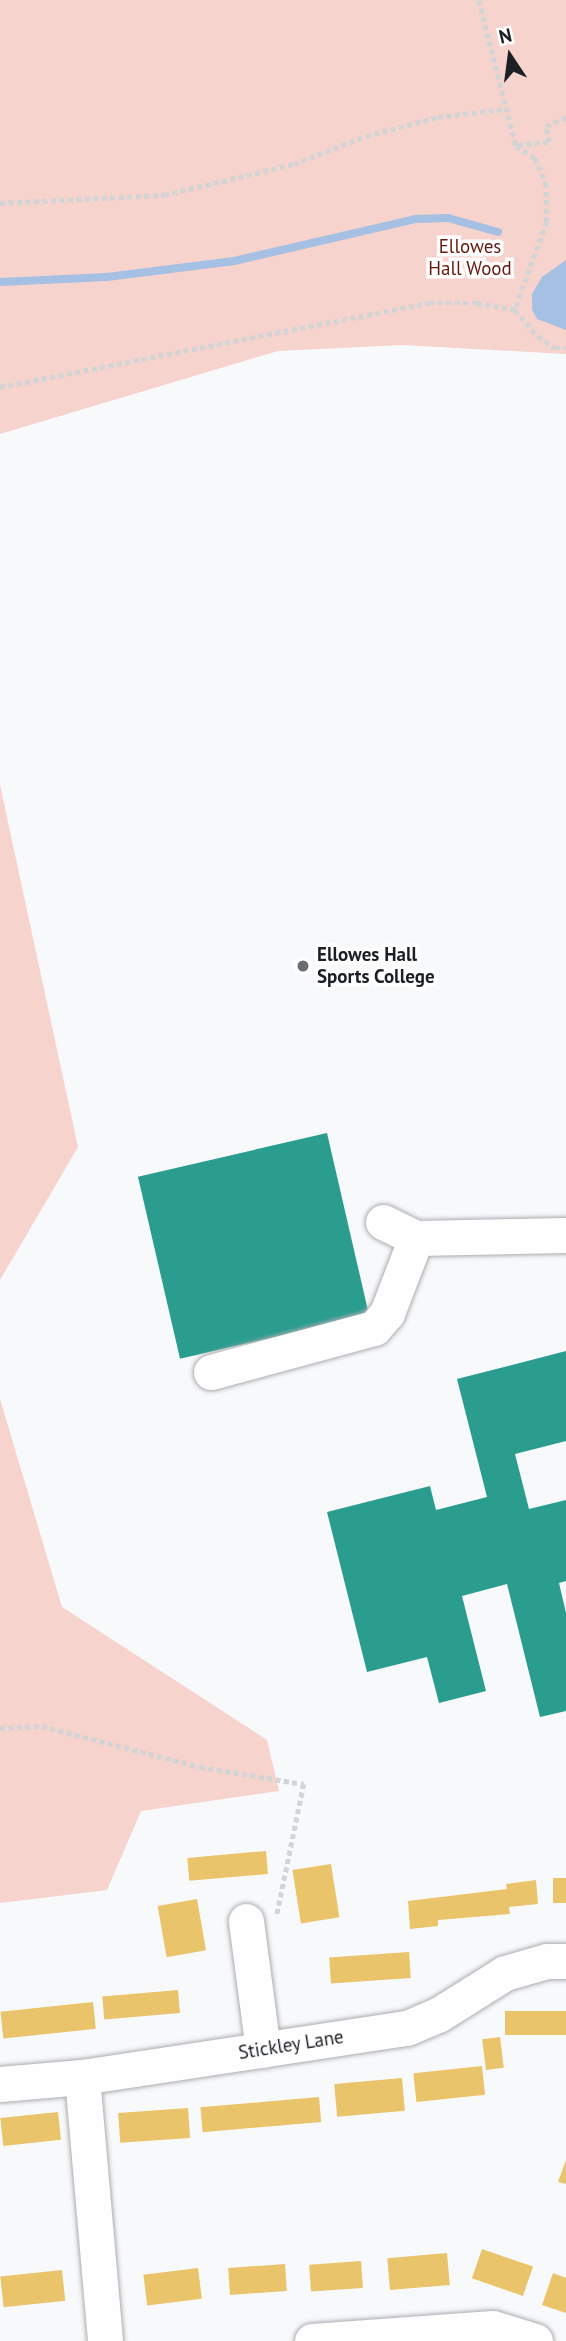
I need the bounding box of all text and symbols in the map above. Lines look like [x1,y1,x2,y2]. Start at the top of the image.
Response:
north arrow [475,21,545,91]
text: N [496,22,514,49]
park label: Ellowes Hall Wood [428,236,512,280]
place label: Ellowes Hall Sports College [317,944,435,988]
marker: Ellowes Hall Sports College [295,958,311,974]
street label: Stickley Lane [236,2025,346,2065]

